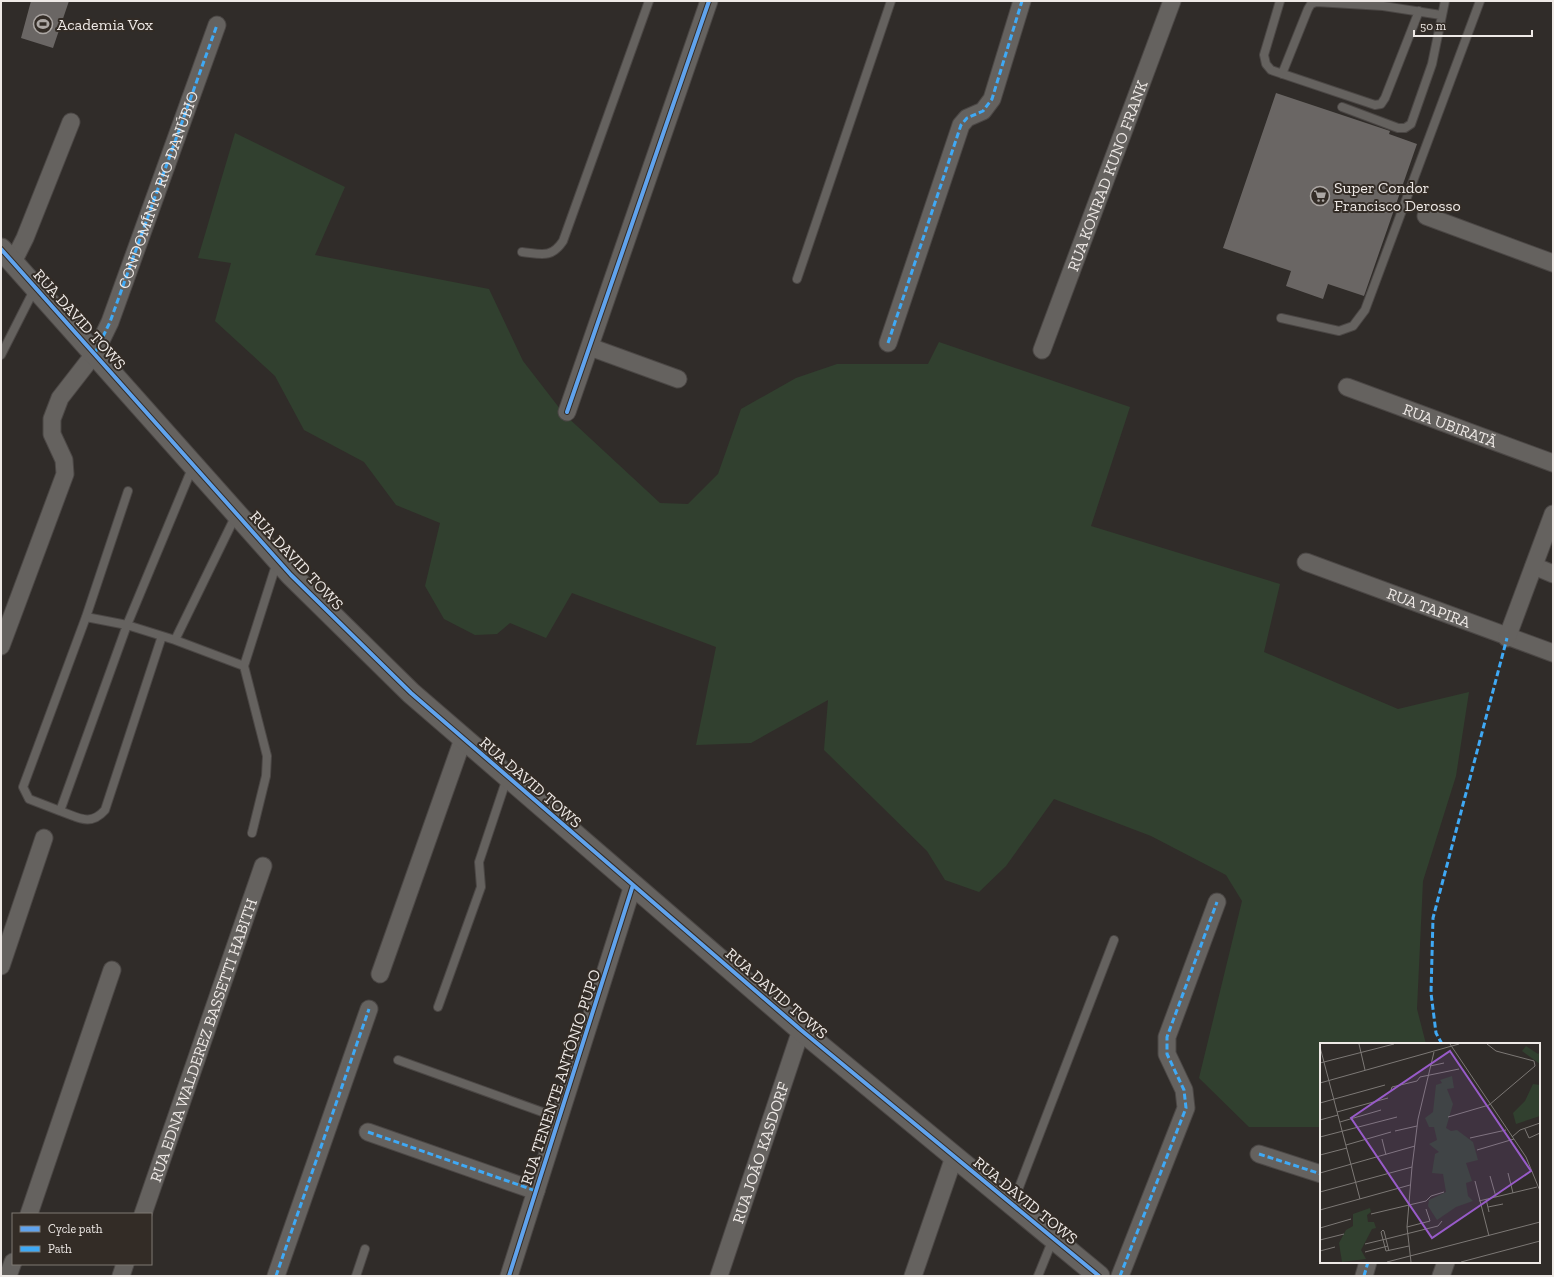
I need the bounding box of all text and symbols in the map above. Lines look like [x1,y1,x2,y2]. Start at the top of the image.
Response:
scale bar [1414,12,1532,38]
sports icon: Academia Vox [32,13,54,35]
place label: Academia Vox [57,15,153,34]
text: 50 m [1420,19,1447,33]
street label: RUA KONRAD KUNO FRANK [1063,77,1152,274]
street label: CONDOMÍNIO RIO DANÚBIO [114,88,203,291]
place label: Super Condor Francisco Derosso [1334,178,1461,215]
supermarket icon: Super Condor Francisco Derosso [1309,185,1331,207]
street label: RUA DAVID TOWS [30,265,130,374]
street label: RUA UBIRATÃ [1400,399,1500,452]
street label: RUA DAVID TOWS [246,507,347,614]
street label: RUA TAPIRA [1384,584,1474,632]
street label: RUA DAVID TOWS [476,733,585,832]
street label: RUA EDNA WALDEREZ BASSETTI HABITH [146,896,261,1185]
street label: RUA DAVID TOWS [722,944,831,1043]
street label: RUA TENENTE ANTÔNIO PUPO [517,967,604,1187]
inset map [1320,1043,1540,1263]
street label: RUA JOÃO KASDORF [728,1080,793,1226]
street label: RUA DAVID TOWS [970,1153,1082,1248]
legend [12,1213,152,1265]
text: Cycle path [48,1222,103,1236]
text: Path [48,1242,72,1256]

